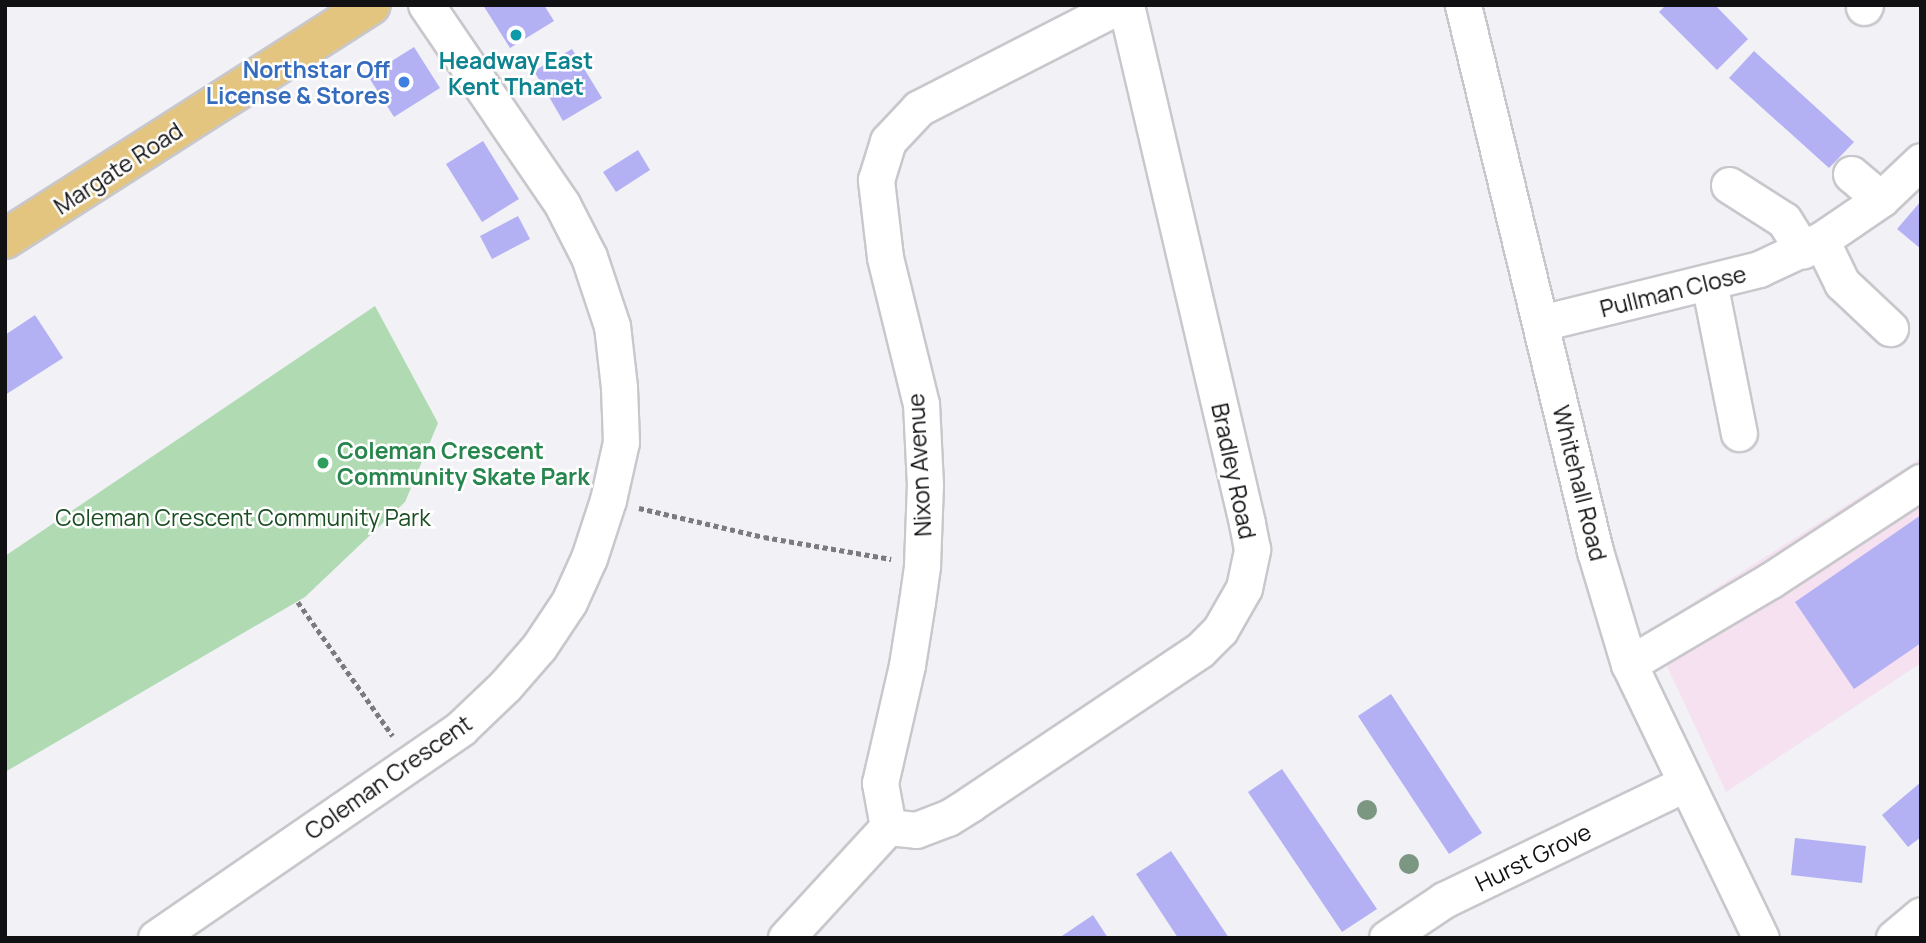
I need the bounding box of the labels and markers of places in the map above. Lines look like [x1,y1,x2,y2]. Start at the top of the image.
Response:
marker: Headway East Kent Thanet [508,27,524,43]
place label: Headway East Kent Thanet [439,46,593,100]
place label: Northstar Off License & Stores [206,55,390,109]
marker: Northstar Off License & Stores [396,74,412,90]
place label: Coleman Crescent Community Skate Park [337,436,590,490]
marker: Coleman Crescent Community Skate Park [315,455,331,471]

